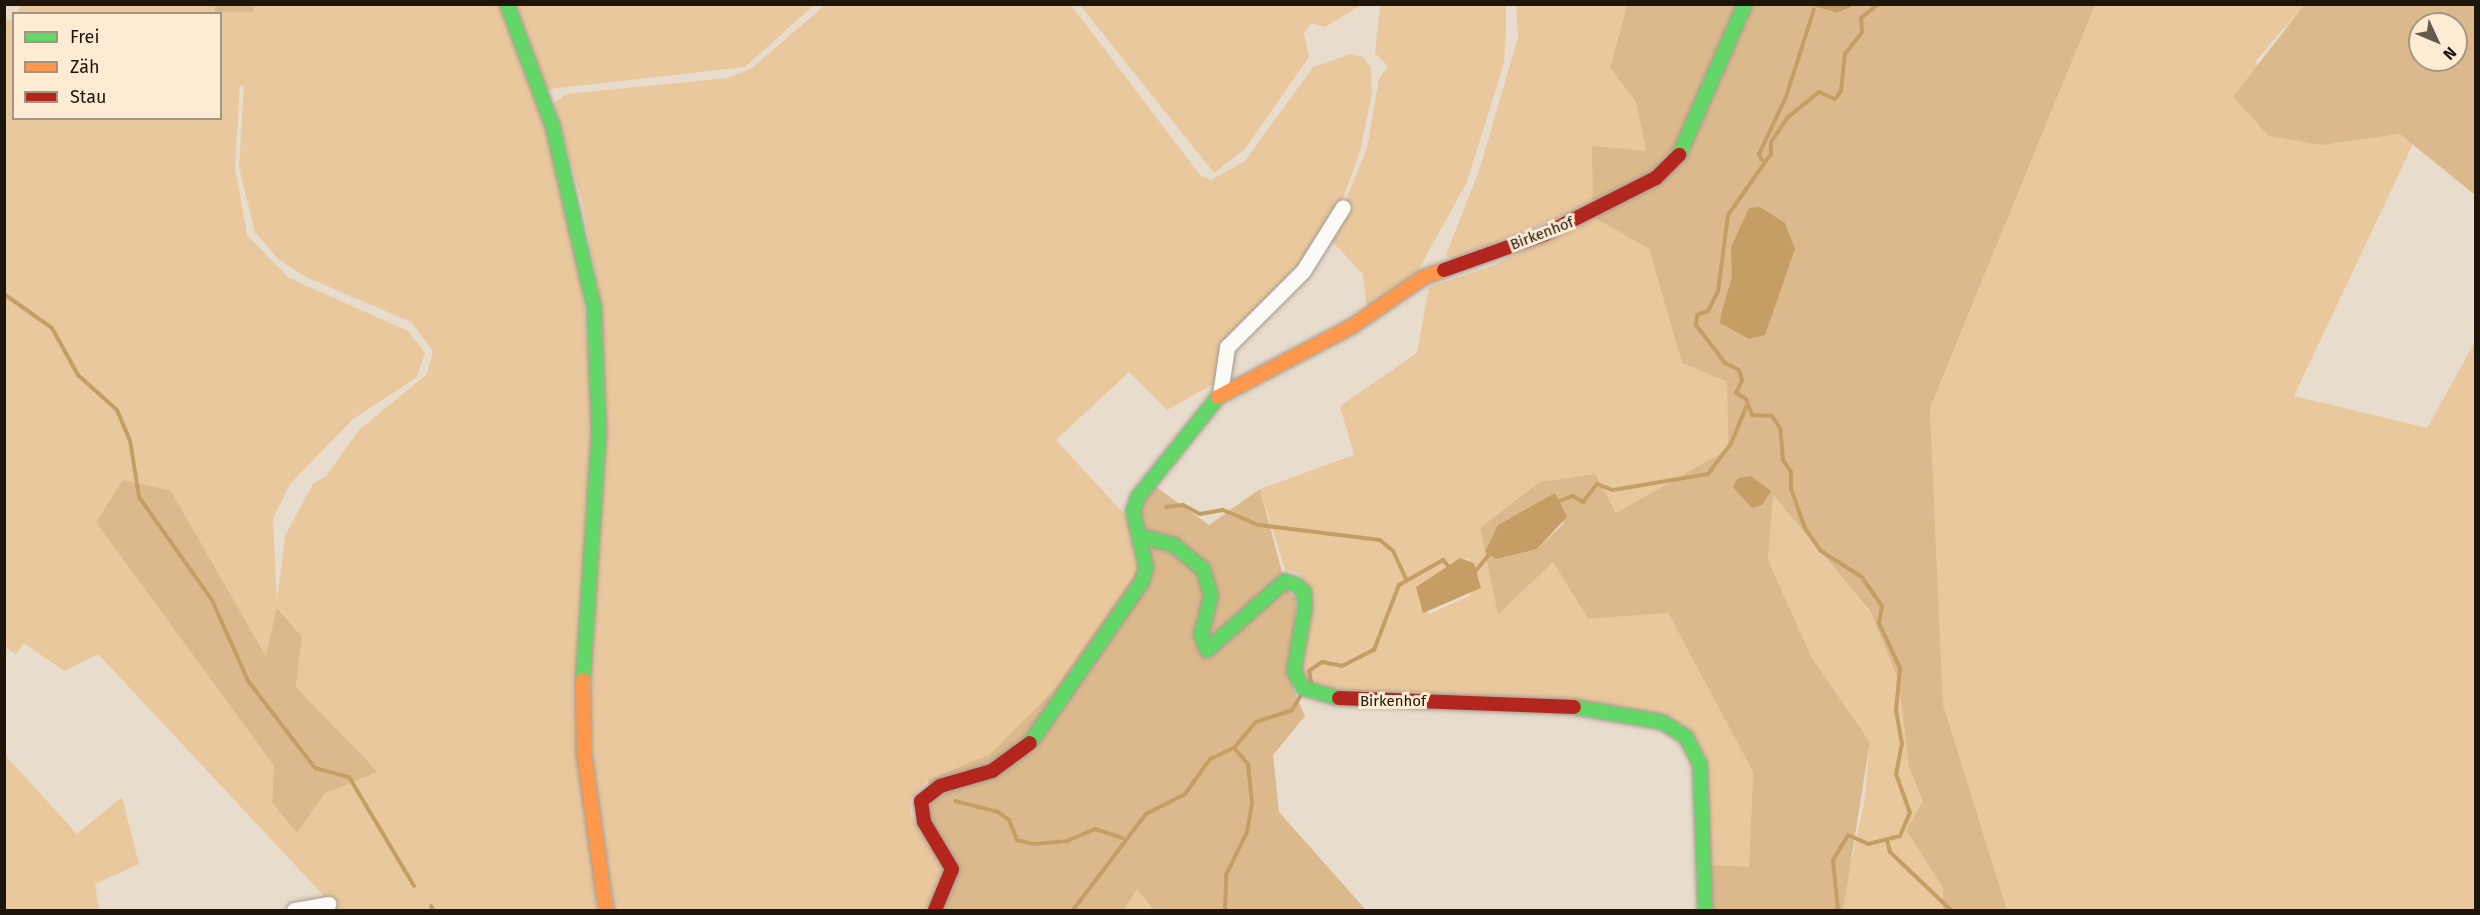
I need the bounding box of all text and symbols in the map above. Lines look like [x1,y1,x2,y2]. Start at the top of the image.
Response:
legend [12,12,222,120]
north arrow [2408,12,2468,72]
text: Frei [70,26,100,48]
text: N [2439,43,2460,64]
text: Zäh [70,56,99,78]
text: Stau [70,86,106,108]
street label: Birkenhof [1508,214,1576,254]
street label: Birkenhof [1360,693,1426,711]

